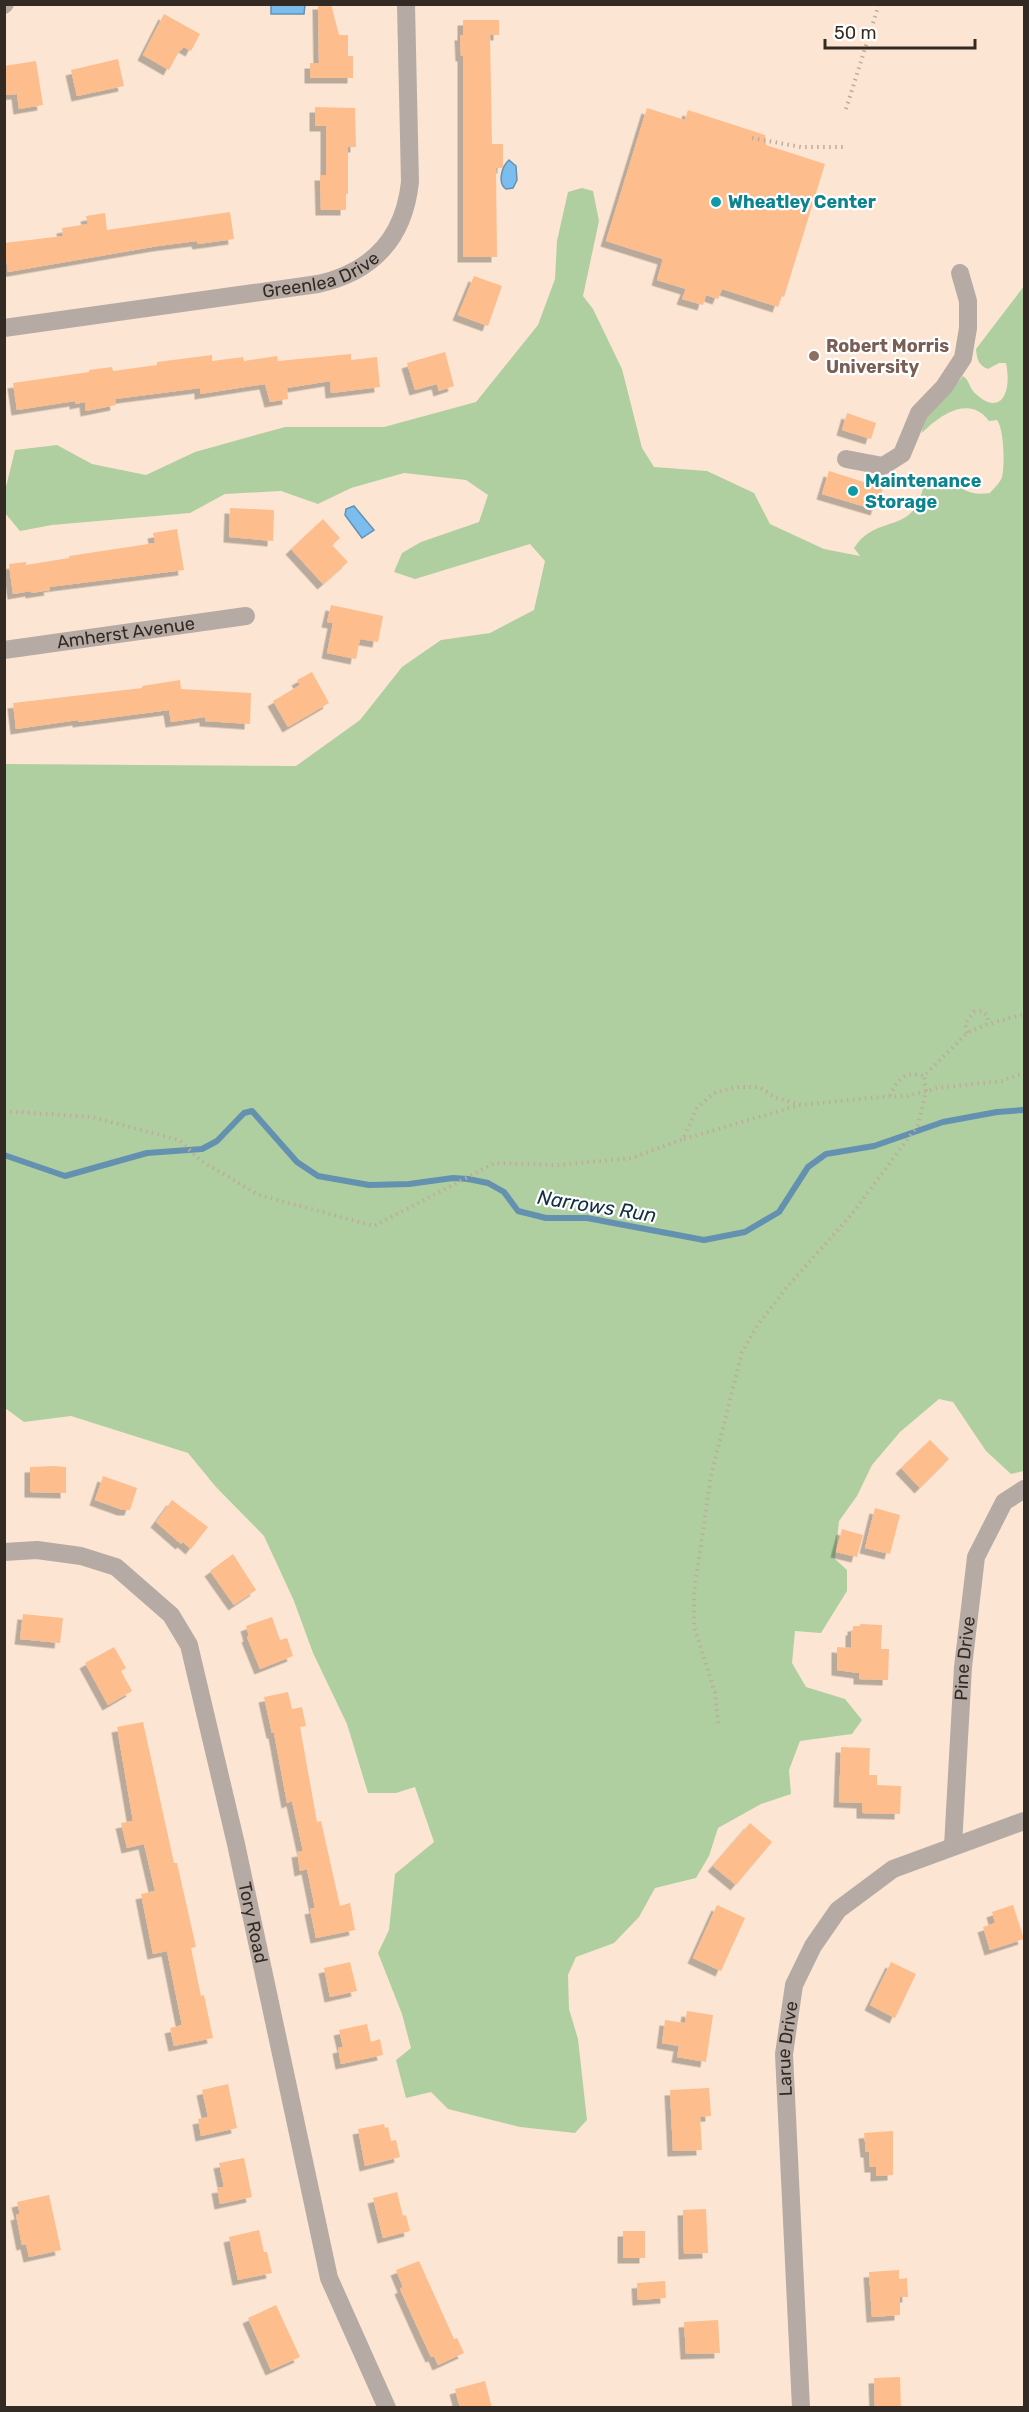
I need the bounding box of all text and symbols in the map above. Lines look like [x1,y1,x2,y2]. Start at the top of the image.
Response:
scale bar [825,12,975,50]
text: 50 m [834,22,877,44]
place label: Wheatley Center [728,191,876,213]
marker: Wheatley Center [709,195,723,209]
street label: Greenlea Drive [261,247,384,303]
place label: Robert Morris University [826,335,949,378]
marker: Robert Morris University [807,349,821,363]
place label: Maintenance Storage [865,470,982,513]
marker: Maintenance Storage [846,484,860,498]
street label: Amherst Avenue [55,612,196,653]
water label: Narrows Run [536,1185,658,1227]
street label: Pine Drive [950,1615,980,1701]
street label: Tory Road [233,1880,272,1965]
street label: Larue Drive [772,2000,803,2097]

